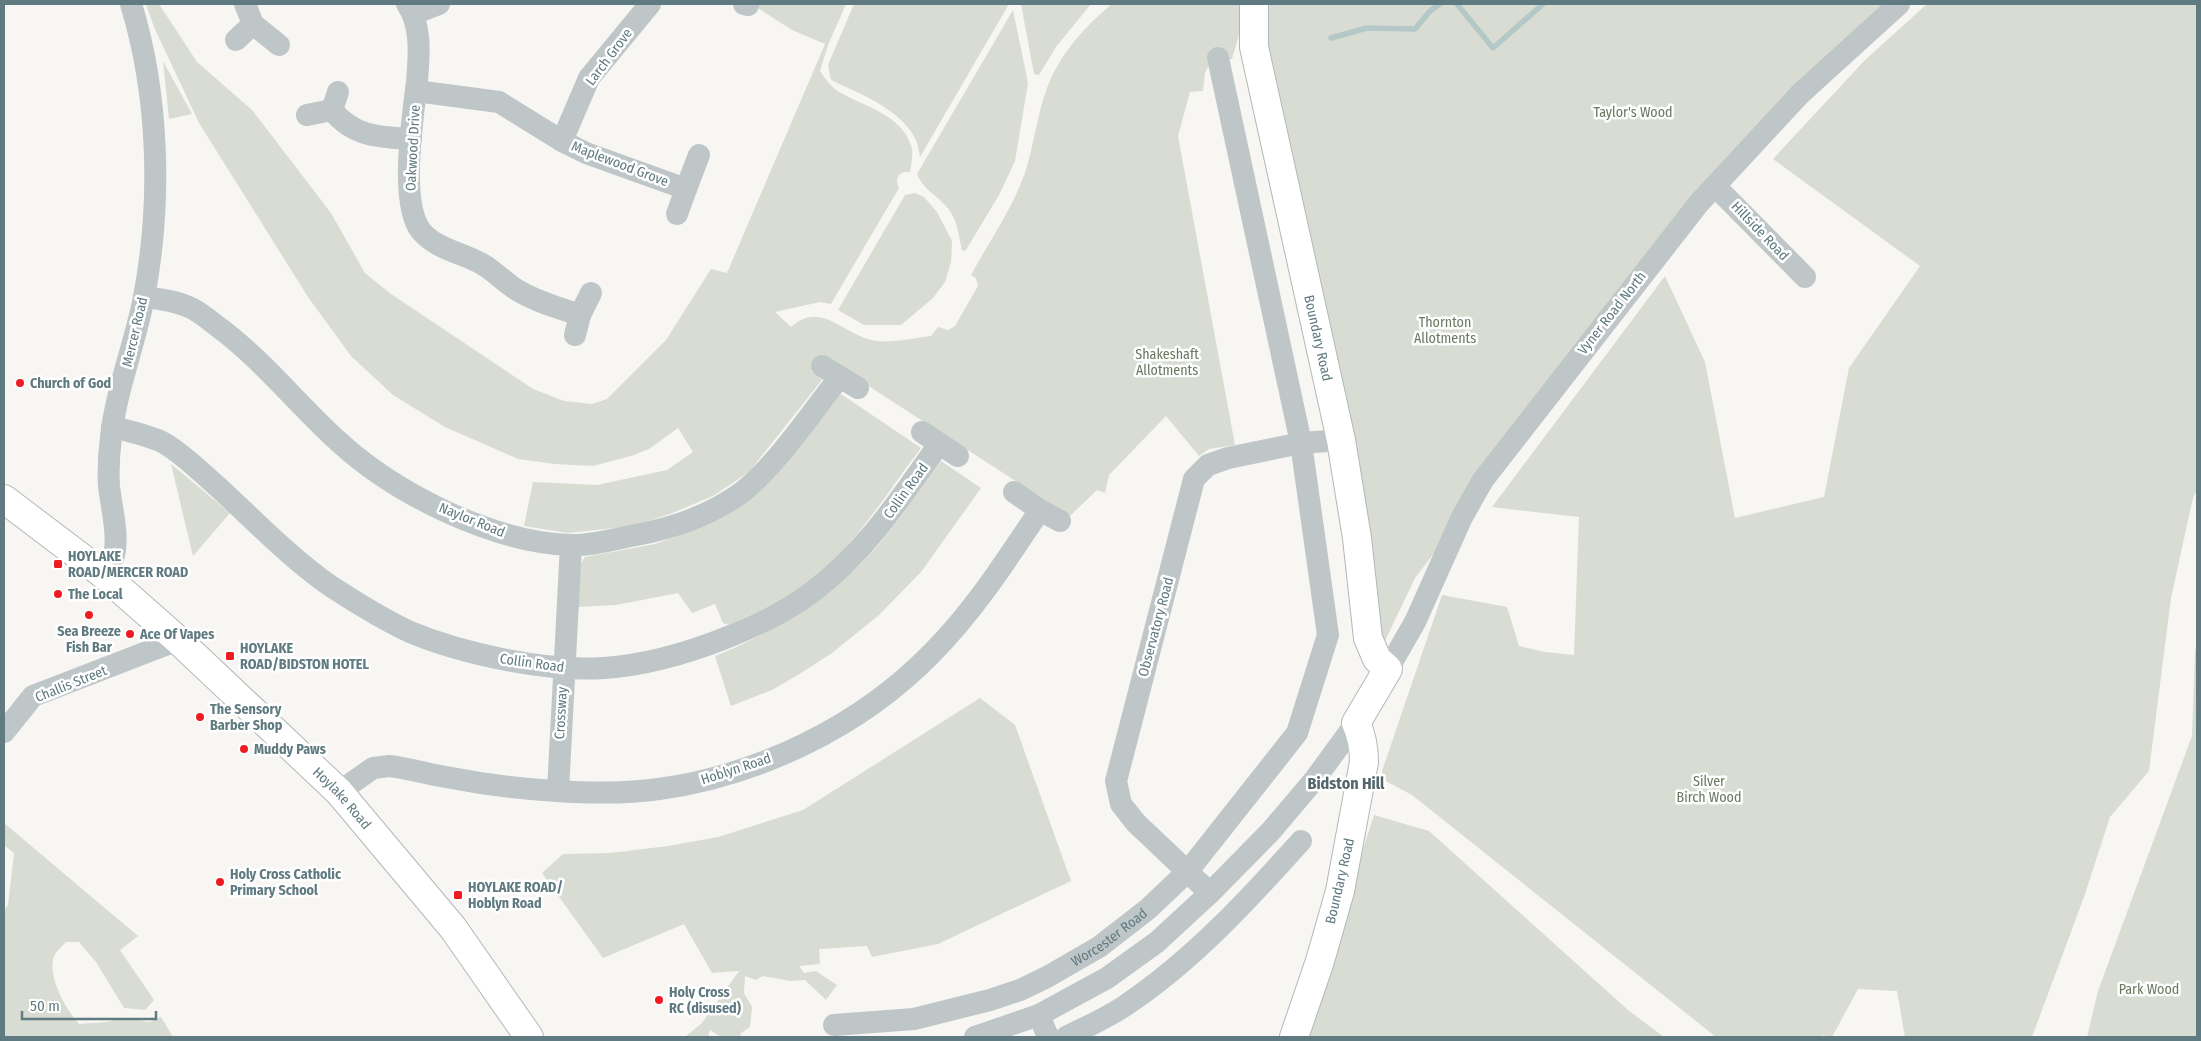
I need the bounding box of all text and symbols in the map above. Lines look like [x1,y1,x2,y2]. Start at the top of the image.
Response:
street label: Larch Grove [582,25,636,89]
street label: Oakwood Drive [402,104,424,192]
park label: Taylor's Wood [1593,104,1673,121]
street label: Maplewood Grove [569,138,671,190]
street label: Hillside Road [1728,198,1792,264]
street label: Vyner Road North [1574,268,1650,358]
street label: Boundary Road [1301,293,1336,383]
street label: Mercer Road [119,295,151,369]
park label: Thornton Allotments [1414,314,1476,347]
park label: Shakeshaft Allotments [1135,346,1199,379]
place label: Church of God [30,375,111,392]
marker: Church of God [14,377,26,389]
street label: Collin Road [880,460,932,522]
street label: Naylor Road [437,499,507,541]
place label: HOYLAKE ROAD/MERCER ROAD [68,548,188,581]
marker: HOYLAKE ROAD/MERCER ROAD [52,558,64,570]
street label: Observatory Road [1135,575,1177,679]
place label: The Local [68,586,123,603]
marker: The Local [52,588,64,600]
marker: Sea Breeze Fish Bar [83,609,95,621]
place label: Sea Breeze Fish Bar [57,623,121,656]
place label: Ace Of Vapes [139,626,214,643]
marker: Ace Of Vapes [124,628,136,640]
place label: HOYLAKE ROAD/BIDSTON HOTEL [240,640,369,673]
marker: HOYLAKE ROAD/BIDSTON HOTEL [224,650,236,662]
street label: Collin Road [499,650,565,676]
street label: Challis Street [33,662,110,706]
street label: Crossway [551,686,571,740]
place label: The Sensory Barber Shop [210,701,283,734]
marker: The Sensory Barber Shop [194,711,206,723]
place label: Muddy Paws [254,741,326,758]
marker: Muddy Paws [238,743,250,755]
street label: Hoblyn Road [699,750,773,788]
street label: Hoylake Road [309,763,375,832]
park label: Silver Birch Wood [1677,773,1741,806]
district label: Bidston Hill [1308,774,1385,793]
street label: Boundary Road [1322,836,1358,926]
place label: Holy Cross Catholic Primary School [230,866,342,899]
marker: Holy Cross Catholic Primary School [214,876,226,888]
place label: HOYLAKE ROAD/ Hoblyn Road [468,879,563,912]
marker: HOYLAKE ROAD/ Hoblyn Road [452,889,464,901]
street label: Worcester Road [1068,904,1150,970]
park label: Park Wood [2119,981,2179,998]
place label: Holy Cross RC (disused) [669,984,741,1017]
scale bar [22,988,156,1020]
marker: Holy Cross RC (disused) [653,994,665,1006]
text: 50 m [30,997,60,1015]

